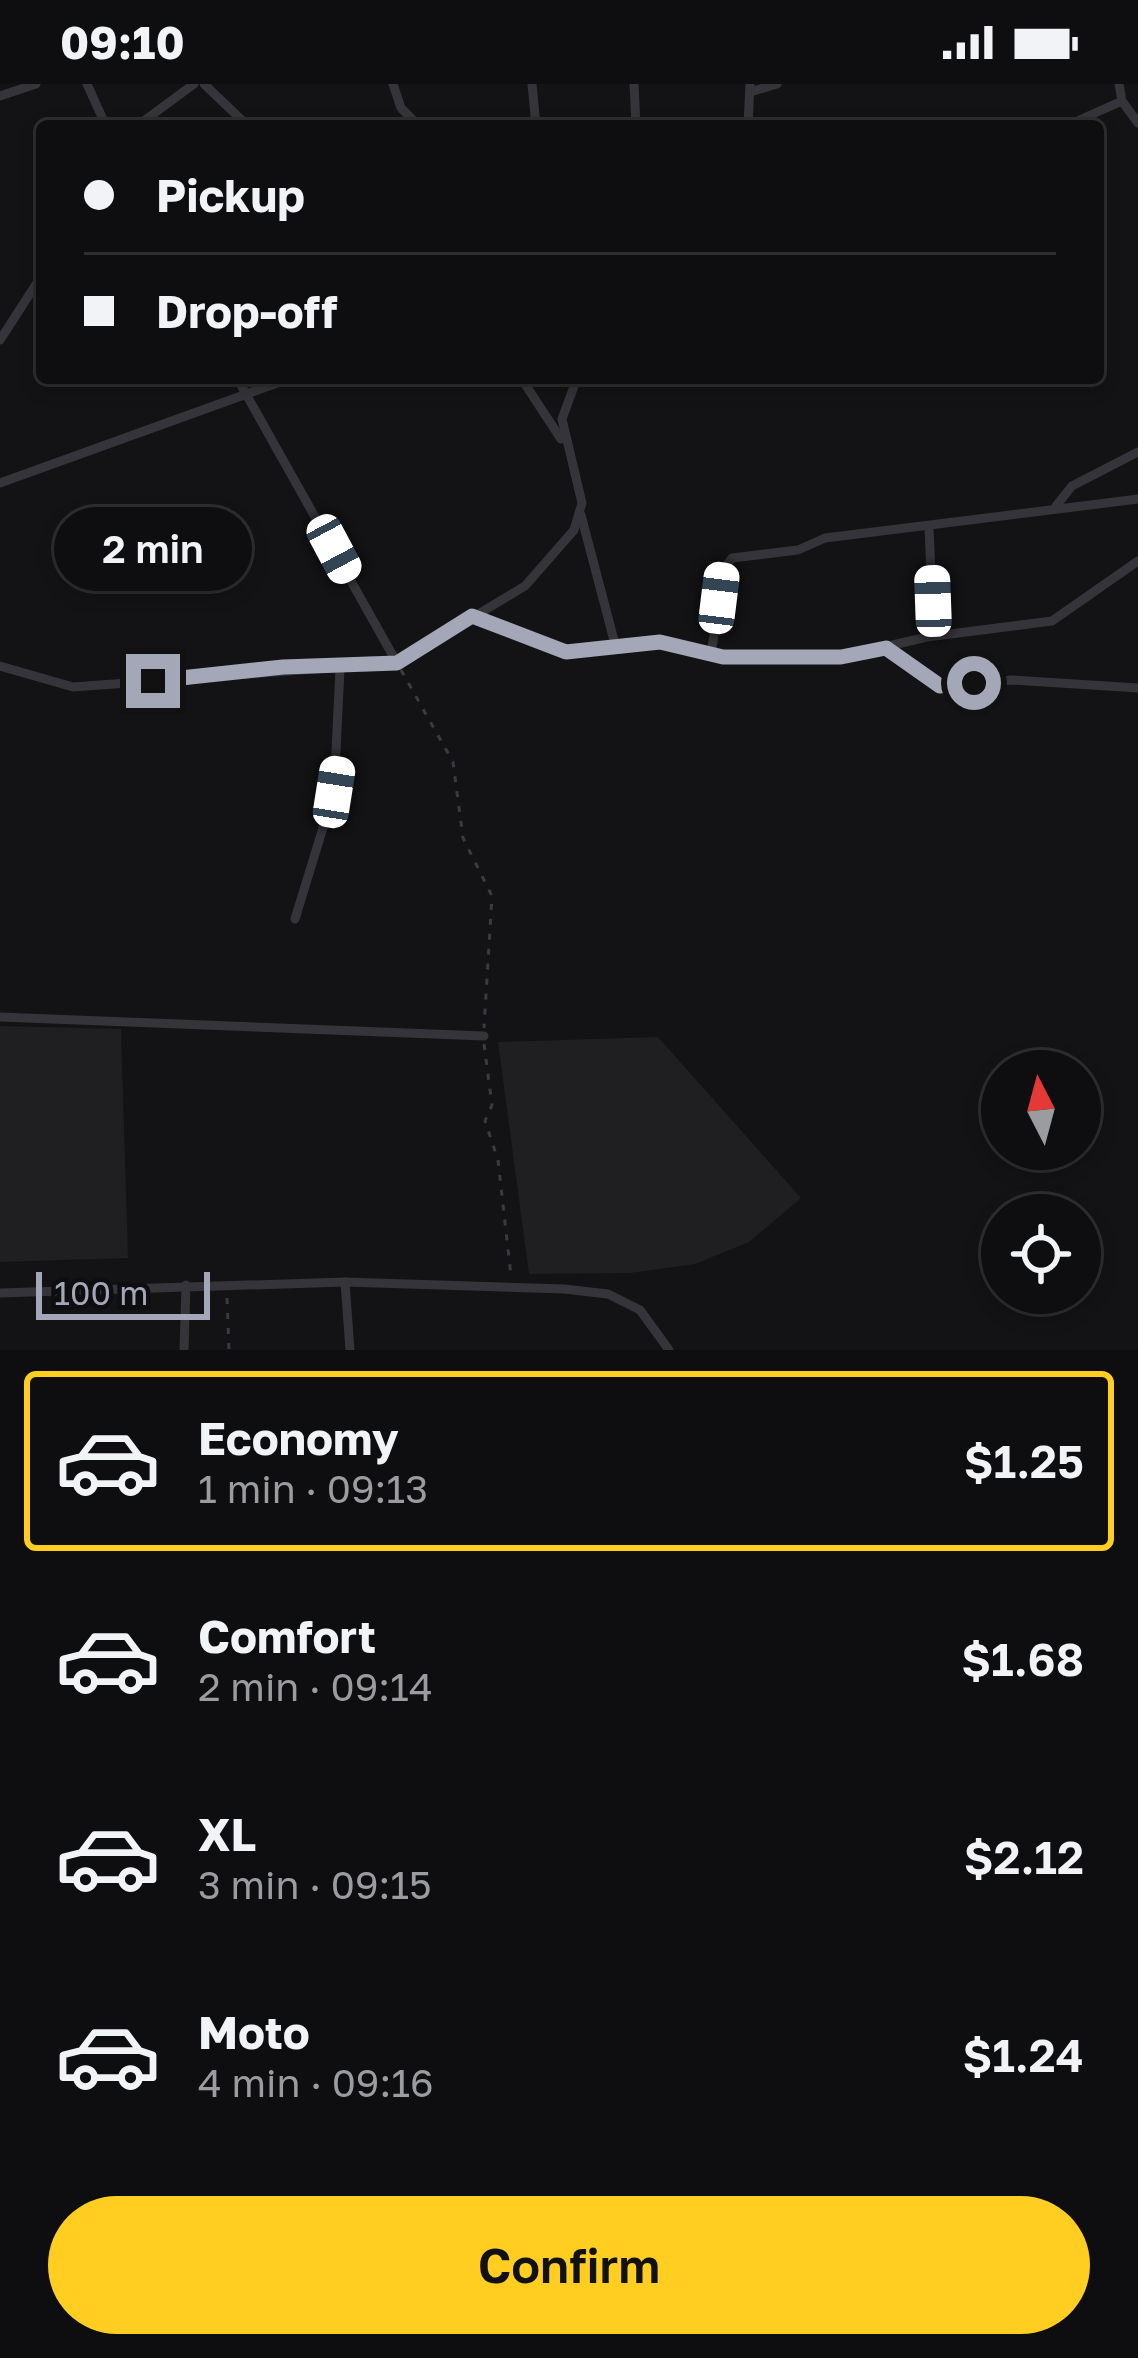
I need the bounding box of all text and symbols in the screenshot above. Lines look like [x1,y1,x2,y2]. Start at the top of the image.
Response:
text: 09:10 [60,15,185,69]
text: Pickup [156,168,305,222]
text: Drop-off [156,284,337,338]
callout: 2 min [54,507,252,591]
car [301,509,367,589]
text: 2 min [102,525,204,572]
car [697,560,741,636]
car [914,564,952,638]
route end [126,654,180,708]
route start [947,656,1001,710]
car [311,754,357,830]
north arrow [981,1050,1101,1170]
map controls [981,1050,1101,1314]
button: locate [981,1194,1101,1314]
scale bar [36,1266,210,1319]
text: 100 m [54,1273,148,1312]
icon: car [54,1407,162,1515]
text: Economy [198,1411,399,1465]
text: $1.25 [964,1434,1084,1488]
text: 1 min · 09:13 [198,1465,428,1512]
icon: car [54,1605,162,1713]
text: Comfort [198,1609,376,1663]
text: $1.68 [961,1632,1084,1686]
text: 2 min · 09:14 [198,1663,433,1710]
icon: car [54,1803,162,1911]
text: XL [198,1807,256,1861]
text: $2.12 [964,1830,1084,1884]
text: 3 min · 09:15 [198,1861,432,1908]
icon: car [54,2001,162,2109]
text: Moto [198,2005,310,2059]
text: $1.24 [962,2028,1084,2082]
text: 4 min · 09:16 [198,2059,434,2106]
button: Confirm [48,2196,1090,2334]

